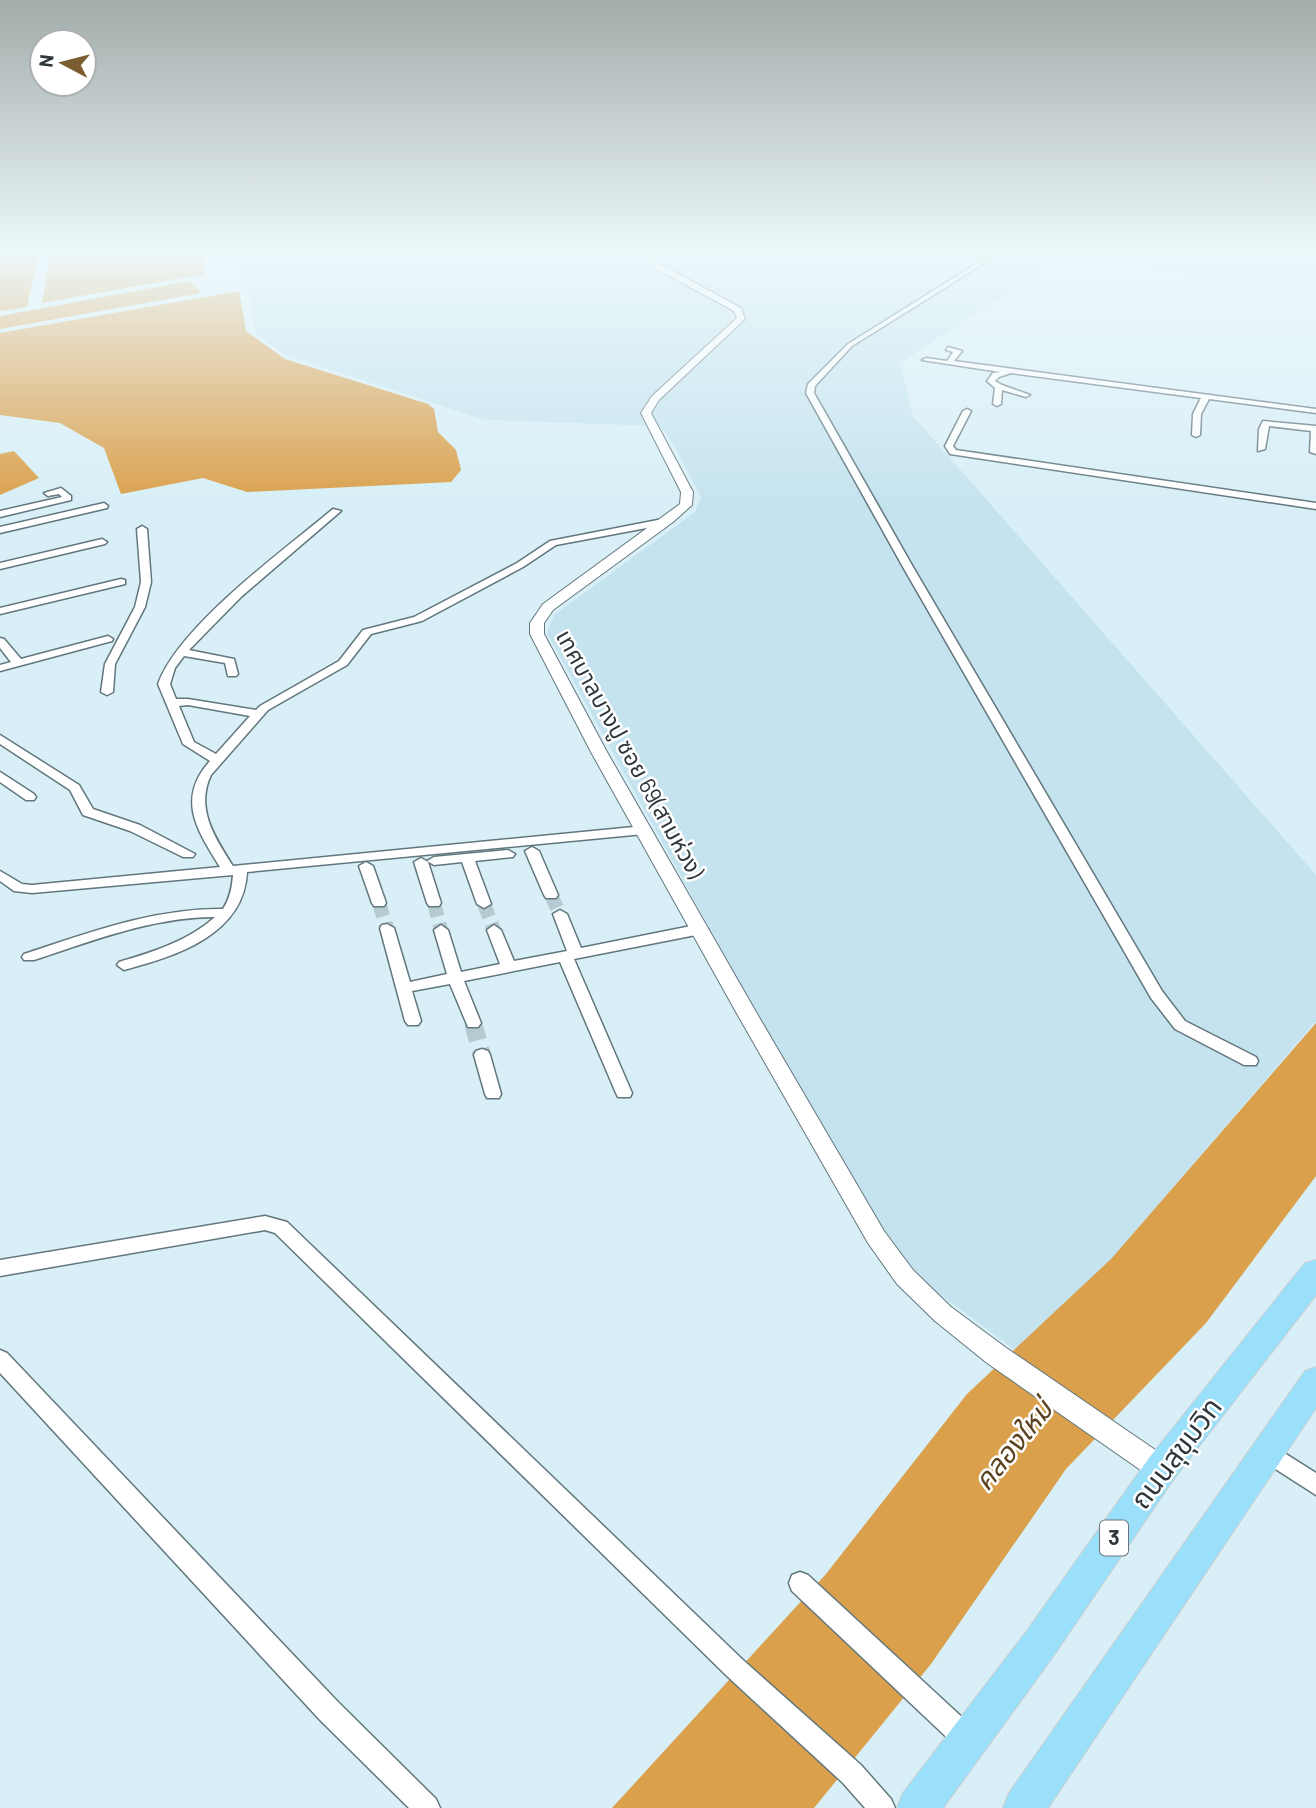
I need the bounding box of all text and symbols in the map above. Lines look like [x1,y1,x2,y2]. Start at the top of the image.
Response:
north arrow [28,28,98,98]
text: N [33,53,58,69]
street label: เทศบาลบางปู ซอย 69(สามห่วง) [549,624,711,884]
water label: คลองใหม่ [966,1389,1061,1496]
street label: ถนนสุขุมวิท [1122,1390,1229,1515]
road number: 3 [1100,1520,1128,1556]

